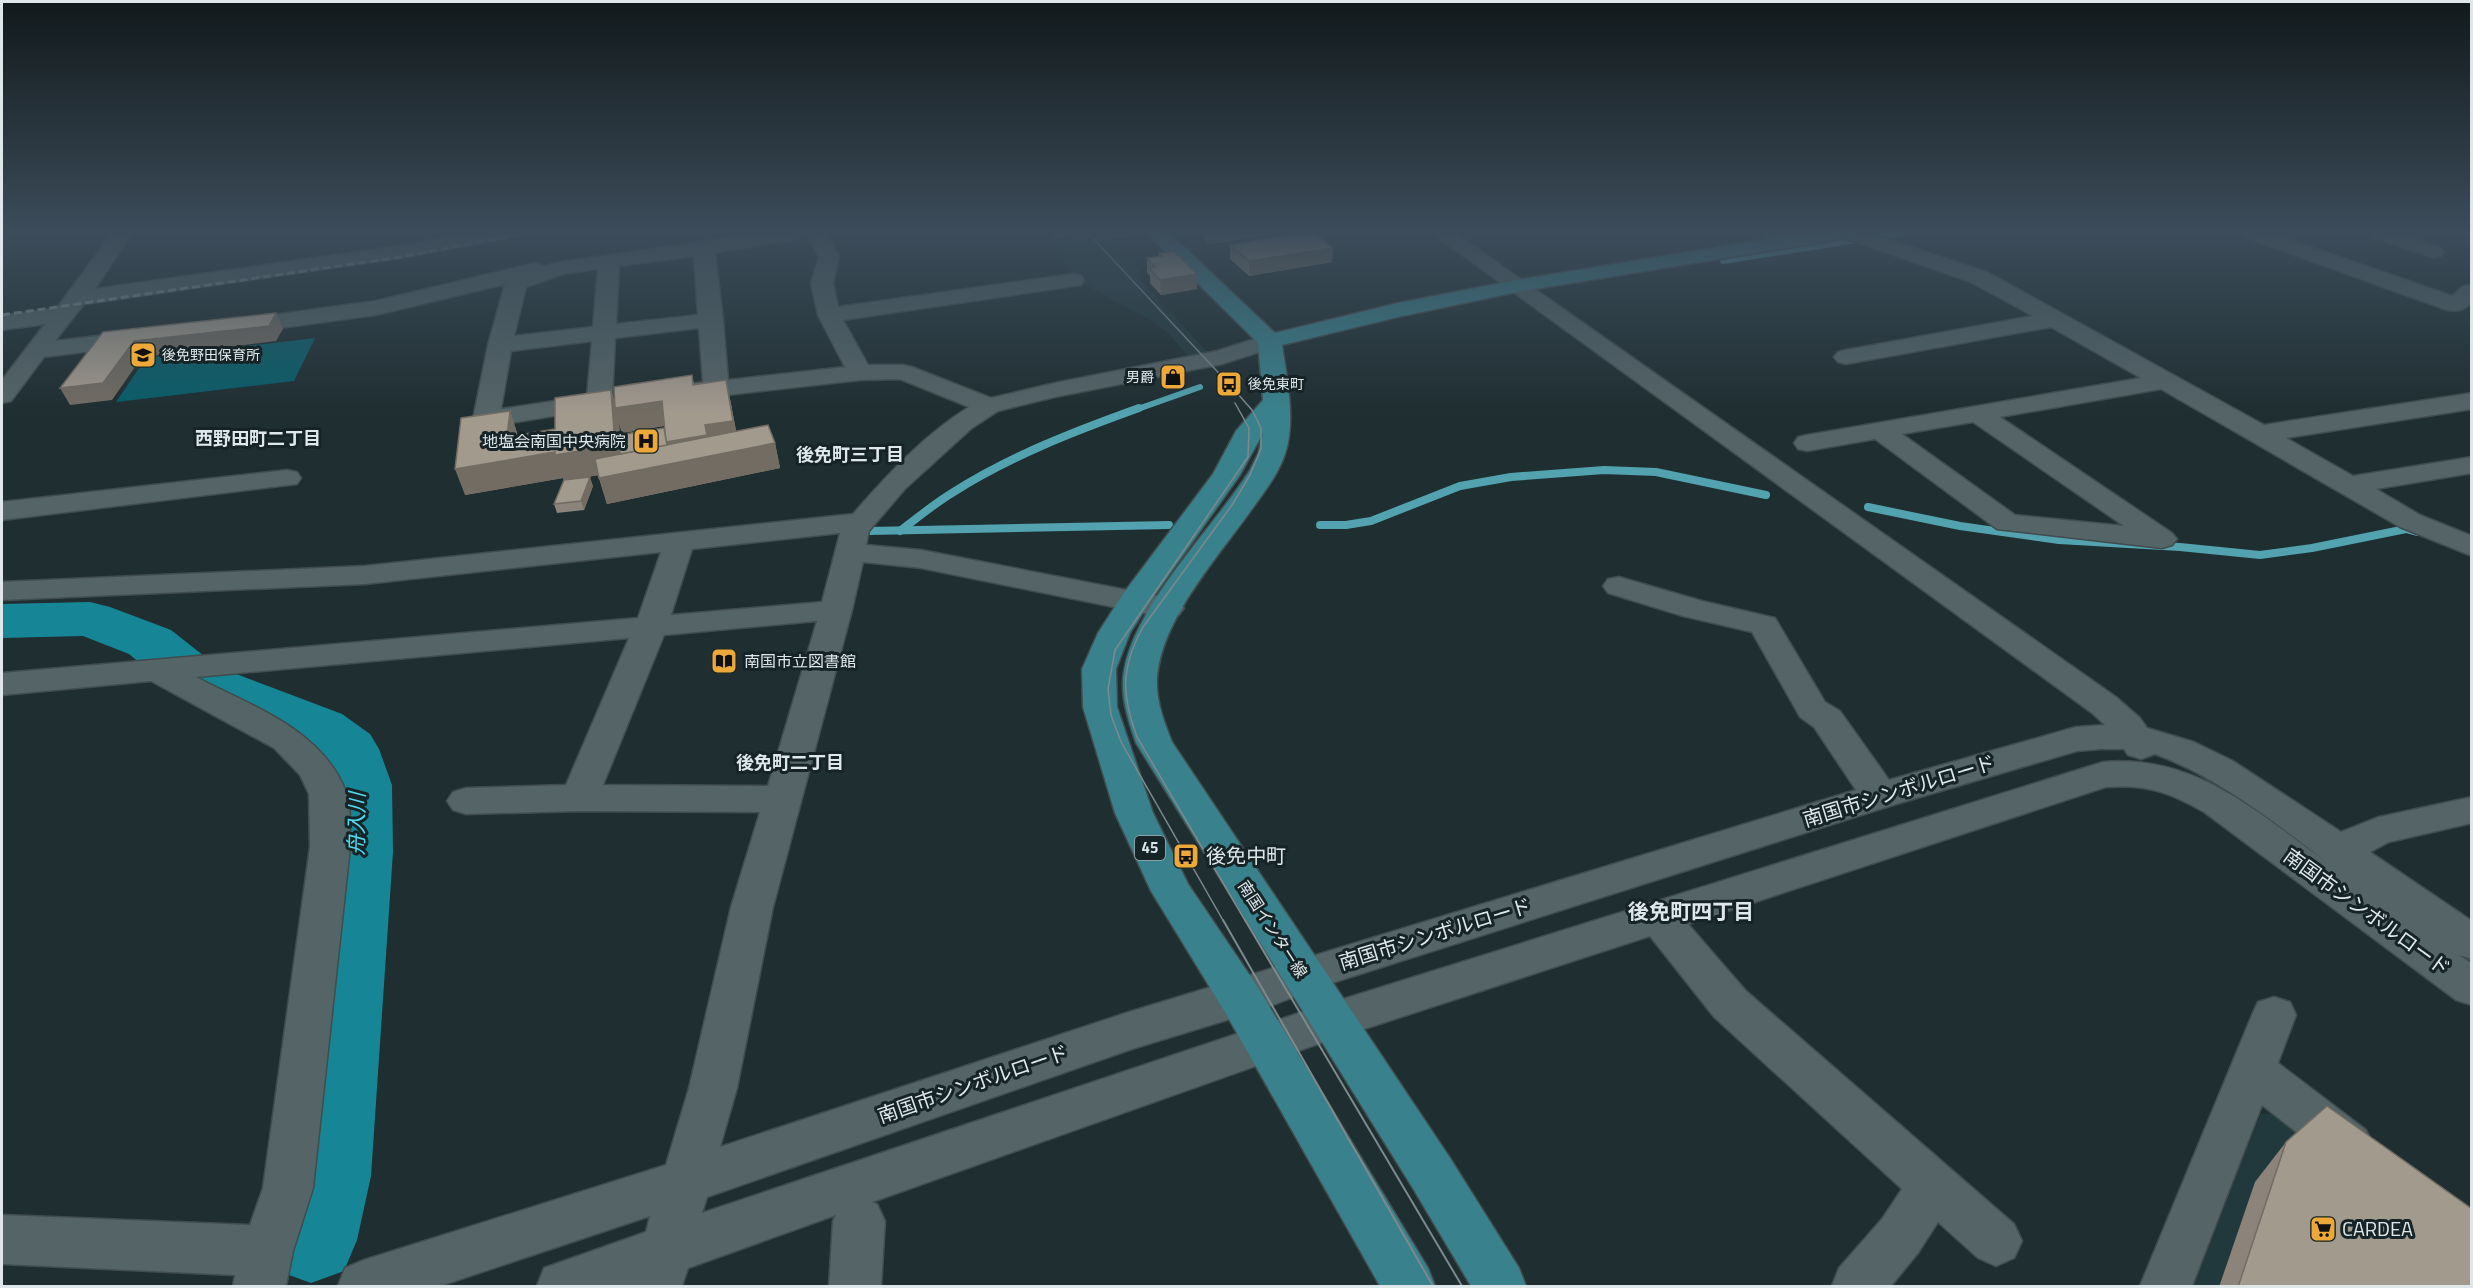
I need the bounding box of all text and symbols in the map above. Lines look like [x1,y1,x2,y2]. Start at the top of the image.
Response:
school or university icon: 後免野田保育所 [128,340,158,370]
place label: 後免野田保育所 [162,344,260,365]
shop icon: 男爵 [1158,362,1188,392]
place label: 男爵 [1126,366,1154,387]
bus stop icon: 後免東町 [1214,369,1244,399]
place label: 後免東町 [1248,373,1304,394]
district label: 西野田町二丁目 [195,425,321,452]
hospital icon: 地塩会南国中央病院 [631,426,661,456]
place label: 地塩会南国中央病院 [482,429,626,453]
district label: 後免町三丁目 [796,441,904,468]
library icon: 南国市立図書館 [709,646,739,676]
place label: 南国市立図書館 [744,649,856,673]
street label: 南国市シンボルロード [1799,746,1999,835]
district label: 後免町二丁目 [736,749,844,776]
water label: 舟入川 [339,790,373,856]
road number: 45 [1135,836,1165,860]
place label: 後免中町 [1206,840,1286,871]
street label: 南国市シンボルロード [2277,840,2457,983]
bus stop icon: 後免中町 [1171,841,1201,871]
street label: 南国インター線 [1232,875,1314,983]
street label: 南国市シンボルロード [1335,889,1535,978]
district label: 後免町四丁目 [1628,895,1754,927]
street label: 南国市シンボルロード [873,1036,1072,1131]
place label: CARDEA [2342,1213,2413,1244]
supermarket icon: CARDEA [2308,1214,2338,1244]

